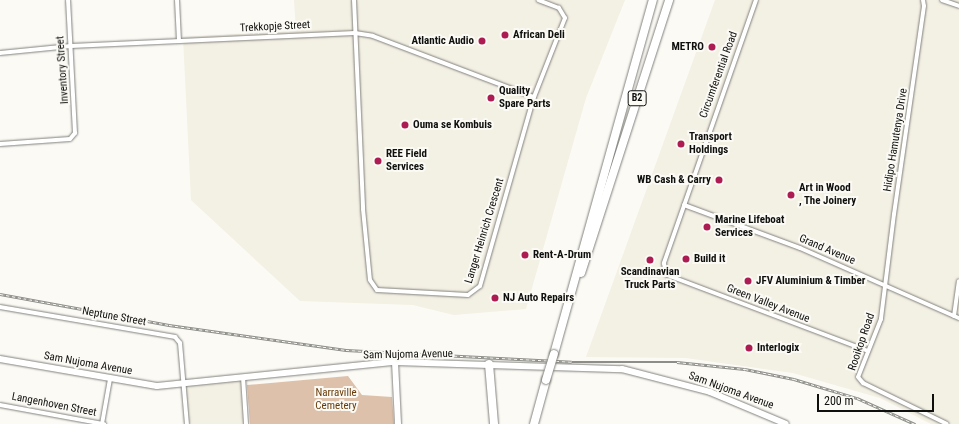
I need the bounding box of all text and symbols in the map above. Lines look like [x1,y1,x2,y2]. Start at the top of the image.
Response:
street label: Trekkopje Street [239,19,311,35]
place label: African Deli [513,28,565,42]
marker: African Deli [500,30,510,40]
street label: Circumferential Road [697,30,741,120]
place label: Atlantic Audio [411,34,474,48]
street label: Inventory Street [54,36,72,104]
marker: Atlantic Audio [477,36,487,46]
place label: METRO [671,40,704,54]
marker: METRO [707,42,717,52]
place label: Quality Spare Parts [499,85,551,111]
street label: Hidipo Hamutenya Drive [881,87,911,193]
road number: B2 [627,90,647,106]
marker: Quality Spare Parts [486,93,496,103]
place label: Ouma se Kombuis [413,118,492,132]
marker: Ouma se Kombuis [400,120,410,130]
place label: Transport Holdings [689,131,732,157]
marker: Transport Holdings [676,139,686,149]
place label: REE Field Services [386,148,427,174]
marker: REE Field Services [373,156,383,166]
place label: WB Cash & Carry [637,173,711,187]
marker: WB Cash & Carry [714,175,724,185]
street label: Langer Heinrich Crescent [463,177,507,285]
place label: Art in Wood , The Joinery [799,182,856,208]
marker: Art in Wood , The Joinery [786,190,796,200]
place label: Marine Lifeboat Services [715,214,784,240]
marker: Marine Lifeboat Services [702,222,712,232]
street label: Grand Avenue [797,232,857,268]
place label: Rent-A-Drum [533,248,591,262]
marker: Rent-A-Drum [520,250,530,260]
place label: Build it [694,252,725,266]
marker: Build it [681,254,691,264]
marker: Scandinavian Truck Parts [645,255,655,265]
place label: Scandinavian Truck Parts [621,266,679,292]
place label: JFV Aluminium & Timber [756,274,866,288]
marker: JFV Aluminium & Timber [743,276,753,286]
street label: Green Valley Avenue [725,282,811,326]
place label: NJ Auto Repairs [503,291,574,305]
marker: NJ Auto Repairs [490,293,500,303]
street label: Neptune Street [81,305,147,329]
street label: Rooikop Road [846,312,878,372]
place label: Interlogix [757,341,799,355]
marker: Interlogix [744,343,754,353]
street label: Sam Nujoma Avenue [363,348,453,362]
street label: Sam Nujoma Avenue [43,350,133,378]
street label: Sam Nujoma Avenue [687,369,775,413]
scale bar [819,386,936,412]
park label: Narraville Cemetery [315,387,357,413]
street label: Langenhoven Street [11,390,97,420]
text: 200 m [824,394,854,408]

